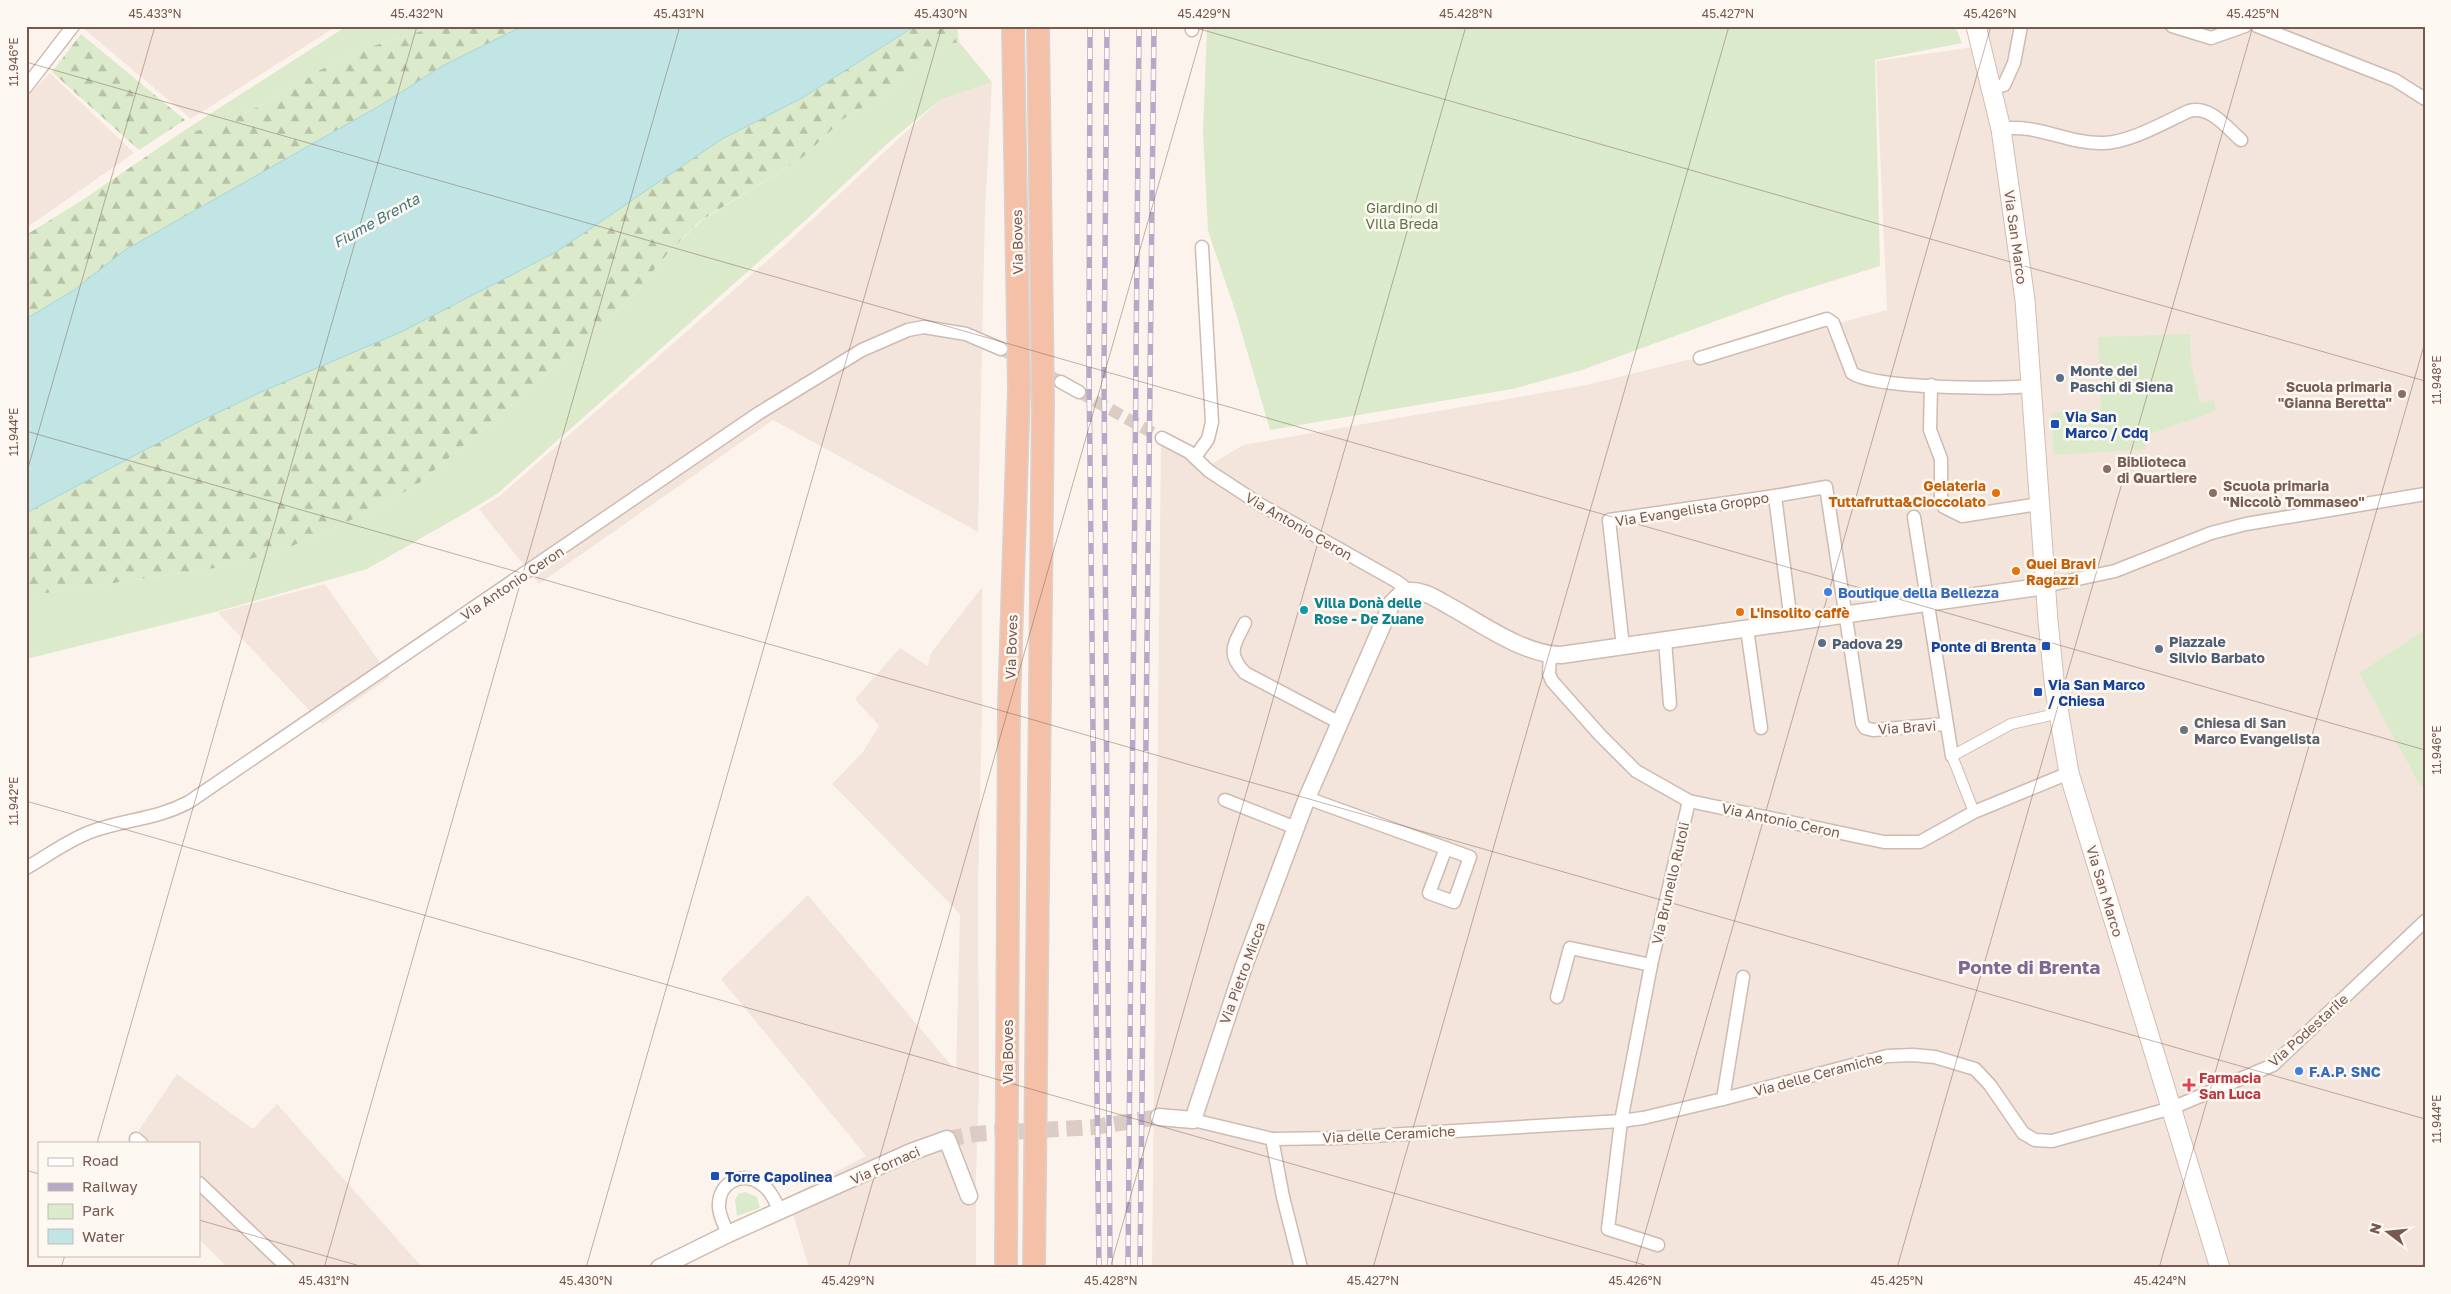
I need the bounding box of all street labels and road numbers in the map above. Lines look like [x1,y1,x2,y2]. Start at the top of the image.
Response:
street label: Via San Marco [2001,189,2031,285]
street label: Via Boves [1008,209,1026,275]
street label: Via Antonio Ceron [1243,488,1355,564]
street label: Via Evangelista Groppo [1614,488,1770,530]
street label: Via Antonio Ceron [457,542,567,624]
street label: Via Boves [1001,614,1021,680]
street label: Via Bravi [1877,716,1937,738]
street label: Via Antonio Ceron [1720,799,1842,841]
street label: Via Brunello Rutoli [1648,820,1692,946]
street label: Via San Marco [2083,843,2127,939]
street label: Via Pietro Micca [1216,920,1268,1026]
street label: Via Podestarile [2265,990,2351,1070]
street label: Via Boves [999,1019,1016,1085]
street label: Via delle Ceramiche [1752,1049,1884,1099]
street label: Via delle Ceramiche [1322,1122,1456,1146]
street label: Via Fornaci [848,1142,922,1188]

